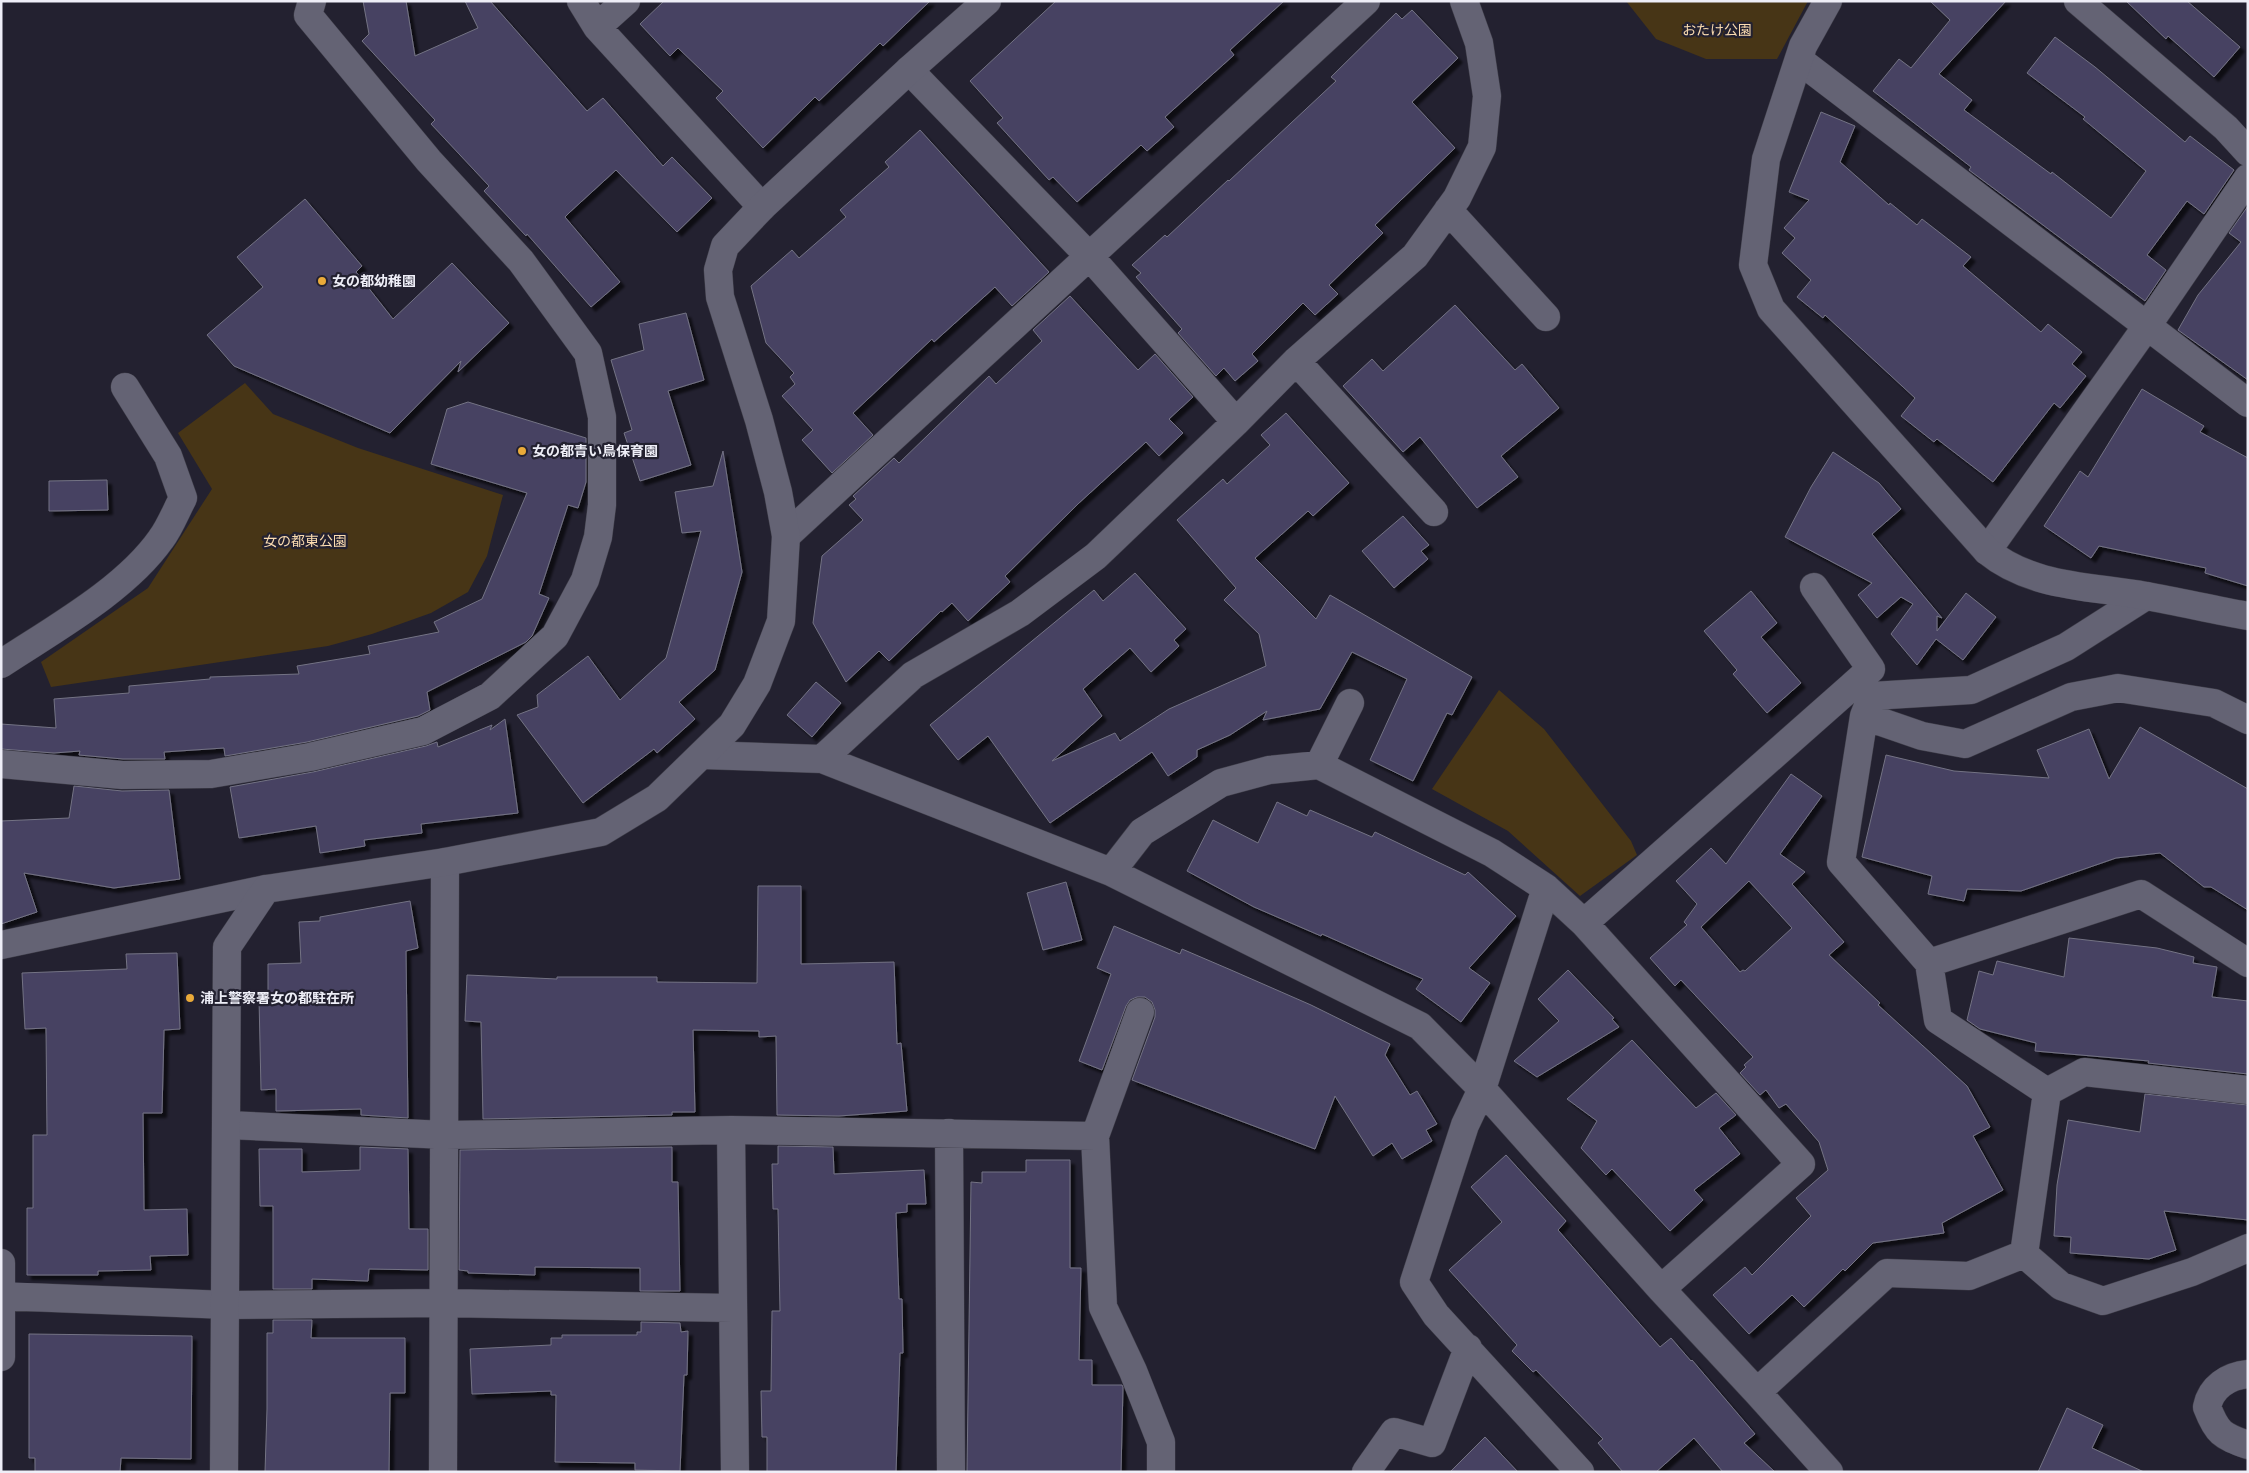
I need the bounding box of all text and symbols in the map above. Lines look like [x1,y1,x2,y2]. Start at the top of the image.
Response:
park label: おたけ公園 [1682,21,1752,39]
place label: 女の都幼稚園 [332,272,416,290]
marker: 女の都幼稚園 [316,275,328,287]
place label: 女の都青い鳥保育園 [532,442,658,460]
marker: 女の都青い鳥保育園 [516,445,528,457]
park label: 女の都東公園 [263,532,347,550]
place label: 浦上警察署女の都駐在所 [200,989,354,1007]
marker: 浦上警察署女の都駐在所 [184,992,196,1004]

